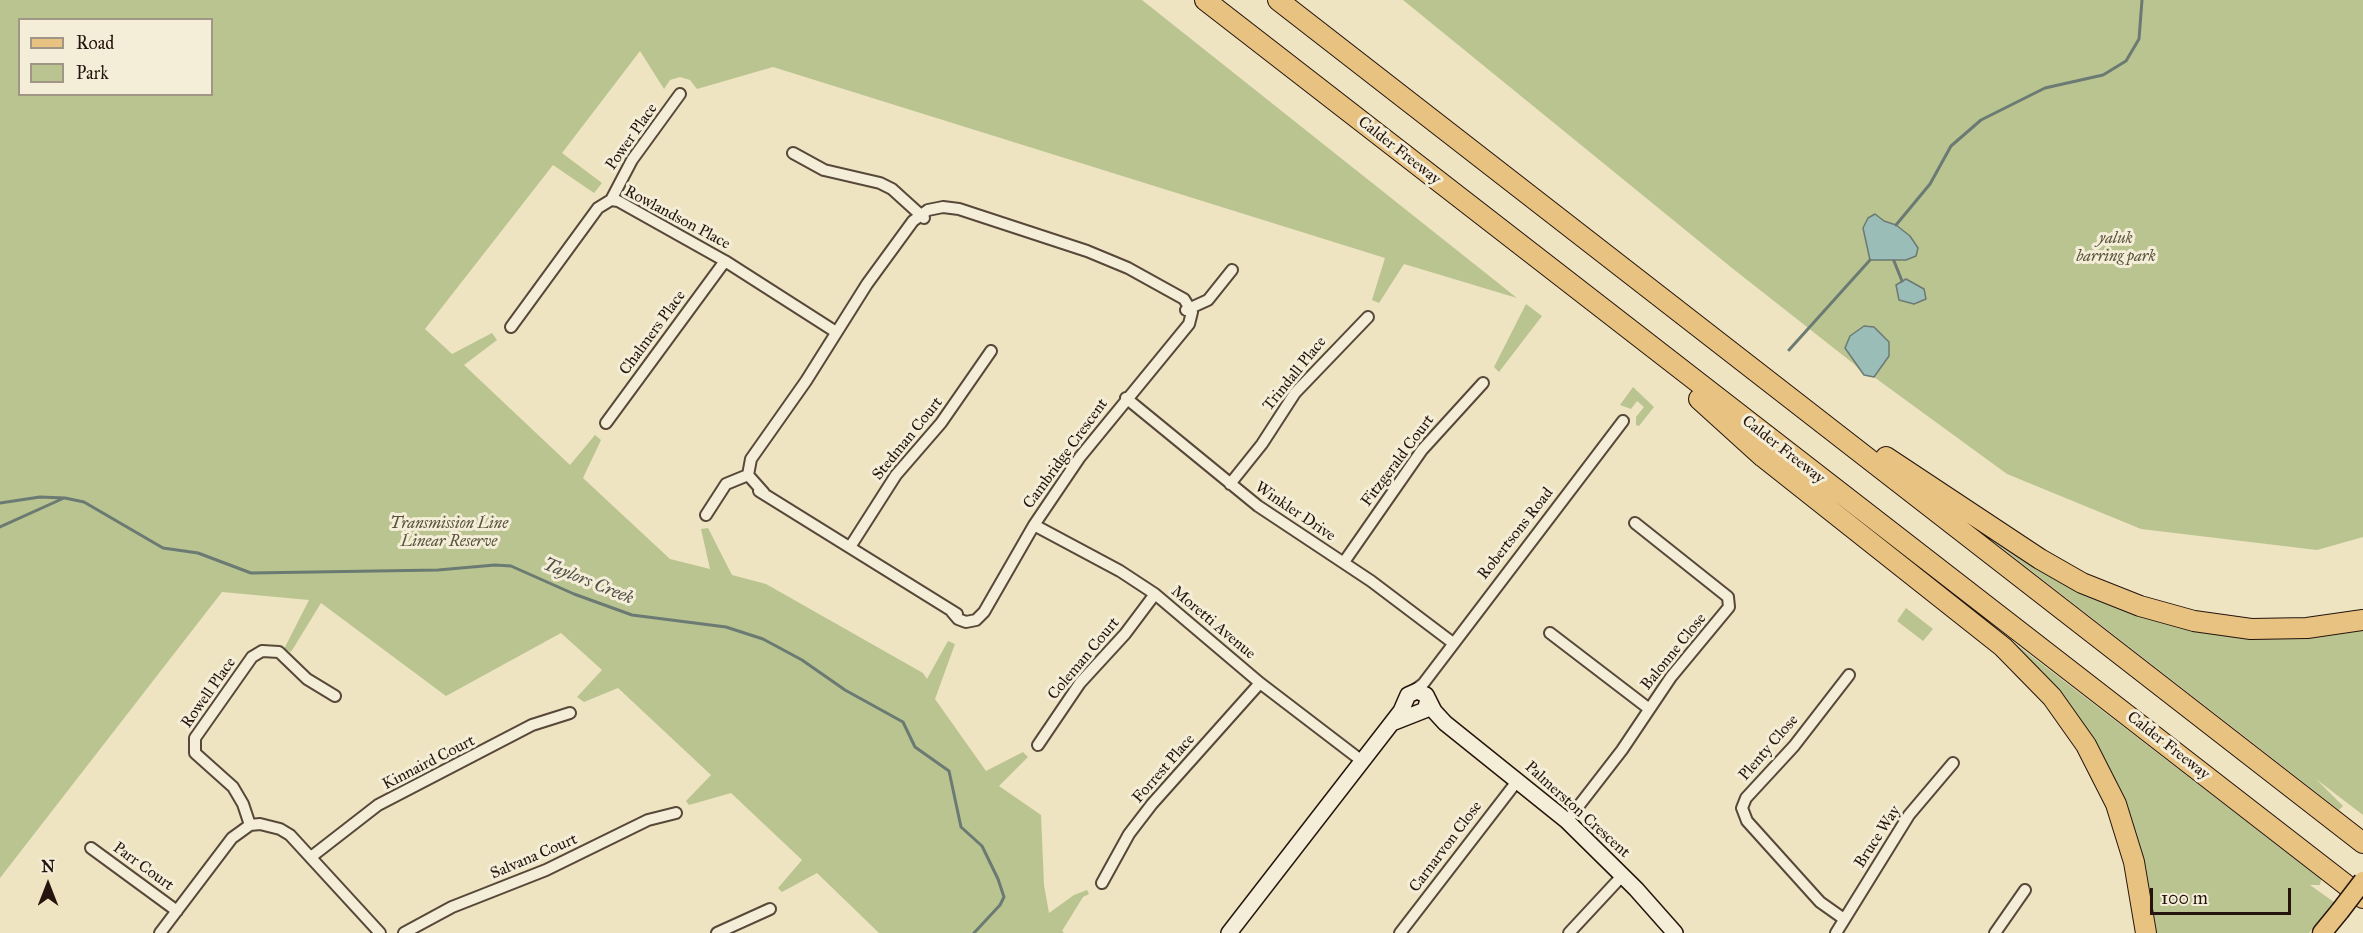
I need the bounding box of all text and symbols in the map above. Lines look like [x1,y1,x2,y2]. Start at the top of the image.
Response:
legend [18,18,213,96]
text: Road [76,32,114,54]
text: Park [76,62,109,84]
street label: Power Place [602,100,662,174]
street label: Calder Freeway [1354,113,1444,189]
street label: Rowlandson Place [621,182,733,254]
park label: yaluk barring park [2076,229,2156,267]
street label: Chalmers Place [616,287,690,379]
street label: Trindall Place [1259,333,1331,415]
street label: Stedman Court [869,394,947,484]
street label: Cambridge Crescent [1020,395,1112,513]
street label: Fitzgerald Court [1357,411,1439,511]
street label: Calder Freeway [1738,412,1828,488]
street label: Winkler Drive [1251,478,1339,546]
street label: Robertsons Road [1474,484,1558,584]
park label: Transmission Line Linear Reserve [390,514,508,552]
water label: Taylors Creek [540,554,636,610]
street label: Moretti Avenue [1167,582,1259,664]
street label: Balonne Close [1637,610,1711,694]
street label: Coleman Court [1044,614,1124,704]
street label: Rowell Place [178,654,240,732]
street label: Calder Freeway [2123,708,2213,784]
street label: Plenty Close [1735,711,1803,785]
street label: Forrest Place [1129,730,1199,808]
street label: Kinnaird Court [380,732,478,794]
street label: Palmerston Crescent [1521,758,1633,862]
street label: Carnarvon Close [1406,798,1486,896]
street label: Bruce Way [1851,802,1905,872]
street label: Salvana Court [488,830,580,884]
street label: Parr Court [109,839,177,895]
north arrow [18,855,78,915]
text: N [41,857,55,876]
scale bar [2153,876,2294,914]
text: 100 m [2161,887,2208,909]

